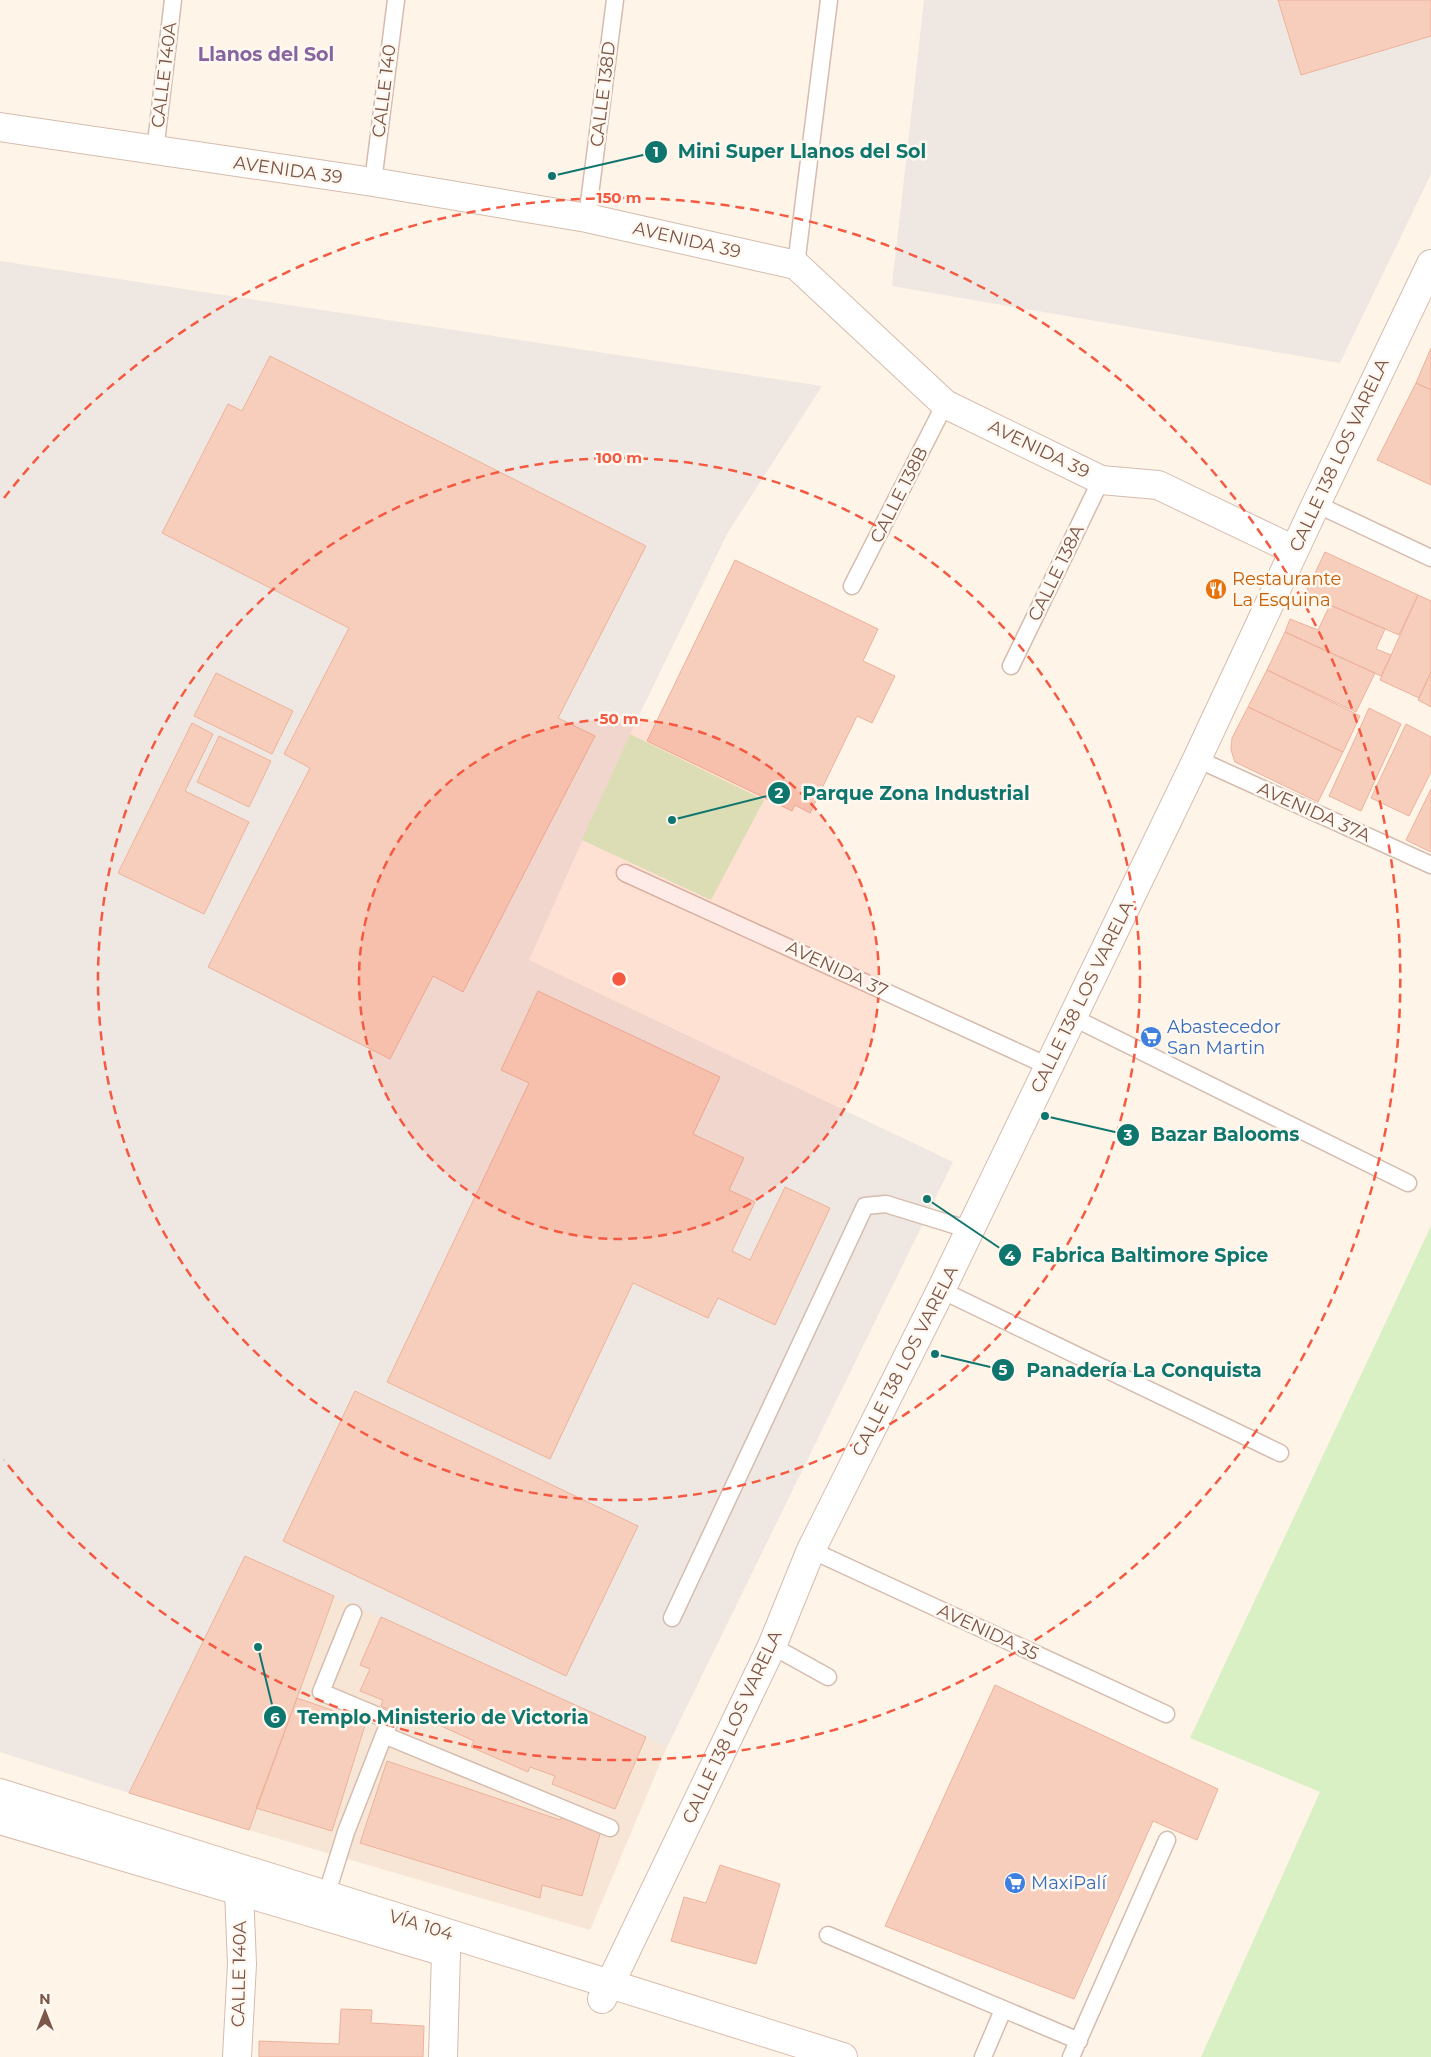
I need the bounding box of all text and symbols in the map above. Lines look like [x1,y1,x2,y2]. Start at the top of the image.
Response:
street label: CALLE 140A [147,21,181,129]
street label: CALLE 138D [586,40,620,148]
district label: Llanos del Sol [198,43,334,66]
street label: CALLE 140 [367,43,401,139]
callout: Mini Super Llanos del Sol [643,135,937,169]
text: Mini Super Llanos del Sol [678,140,926,163]
text: 1 [653,142,659,161]
street label: AVENIDA 39 [232,151,344,189]
text: 150 m [597,188,641,207]
street label: AVENIDA 39 [631,217,743,263]
street label: CALLE 138 LOS VARELA [1284,355,1394,555]
street label: AVENIDA 39 [985,415,1093,483]
street label: CALLE 138B [865,443,933,547]
text: 100 m [596,448,642,467]
street label: CALLE 138A [1023,521,1089,625]
place label: Restaurante La Esquina [1232,568,1342,611]
restaurant icon: Restaurante La Esquina [1204,577,1228,601]
text: 50 m [599,709,639,728]
callout: Parque Zona Industrial [767,776,1039,810]
street label: AVENIDA 37A [1254,777,1374,847]
text: Parque Zona Industrial [802,782,1030,805]
text: 2 [775,783,784,802]
street label: CALLE 138 LOS VARELA [1026,897,1138,1097]
street label: AVENIDA 37 [783,936,891,1002]
centre of rings [610,970,628,988]
place label: Abastecedor San Martin [1167,1016,1281,1059]
supermarket icon: Abastecedor San Martin [1139,1025,1163,1049]
callout: Bazar Balooms [1116,1118,1309,1152]
text: Bazar Balooms [1151,1123,1299,1146]
text: 3 [1123,1125,1133,1144]
callout: Fabrica Baltimore Spice [997,1238,1279,1272]
text: Fabrica Baltimore Spice [1032,1244,1268,1267]
text: 4 [1005,1246,1016,1265]
street label: CALLE 138 LOS VARELA [847,1262,963,1460]
callout: Panadería La Conquista [991,1353,1271,1387]
text: Panadería La Conquista [1026,1359,1262,1382]
text: 5 [999,1360,1008,1379]
street label: AVENIDA 35 [934,1599,1042,1665]
street label: CALLE 138 LOS VARELA [677,1627,787,1827]
callout: Templo Ministerio de Victoria [262,1700,599,1734]
text: Templo Ministerio de Victoria [297,1706,589,1729]
text: 6 [270,1708,280,1727]
supermarket icon: MaxiPalí [1003,1871,1027,1895]
place label: MaxiPalí [1031,1872,1107,1894]
street label: VÍA 104 [386,1905,456,1945]
street label: CALLE 140A [227,1921,251,2027]
north arrow [20,1987,70,2037]
text: N [39,1990,51,2008]

